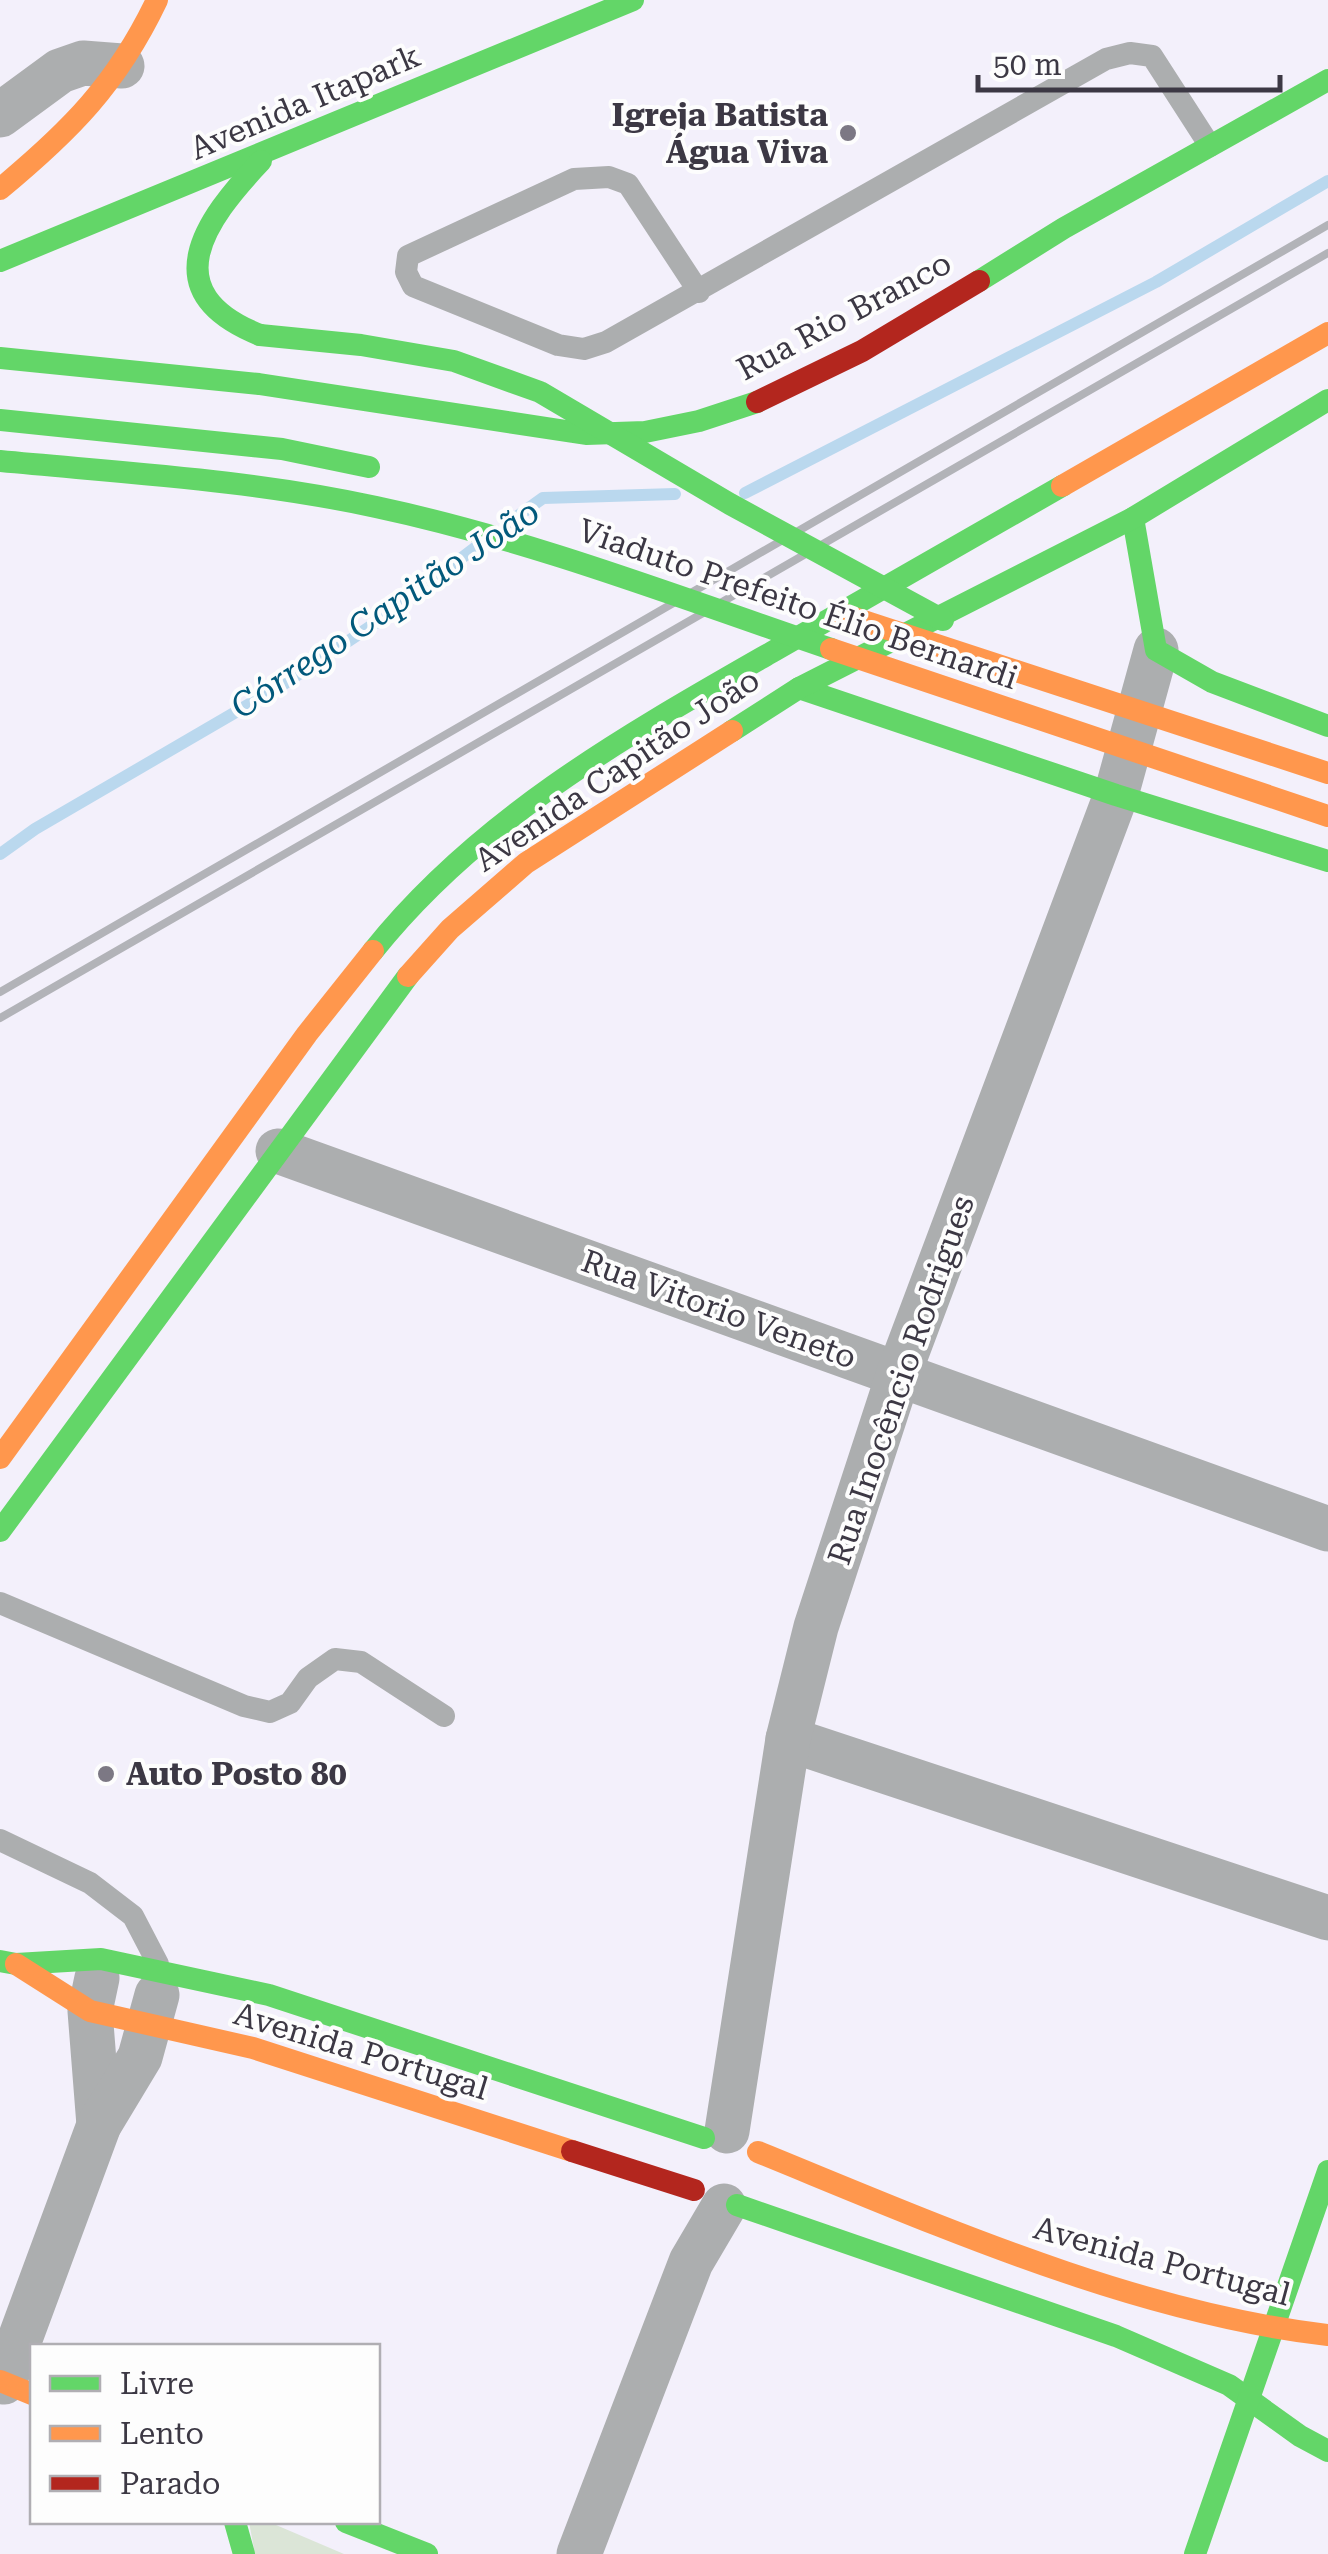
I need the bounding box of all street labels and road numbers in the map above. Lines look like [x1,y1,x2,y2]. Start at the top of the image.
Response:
street label: Avenida Itapark [184,36,426,168]
street label: Rua Rio Branco [730,244,958,388]
street label: Viaduto Prefeito Élio Bernardi [573,511,1023,697]
street label: Avenida Capitão João [467,661,767,879]
street label: Rua Inocêncio Rodrigues [820,1191,982,1569]
street label: Rua Vitorio Veneto [576,1242,862,1376]
street label: Avenida Portugal [229,1994,493,2108]
street label: Avenida Portugal [1030,2209,1294,2313]

